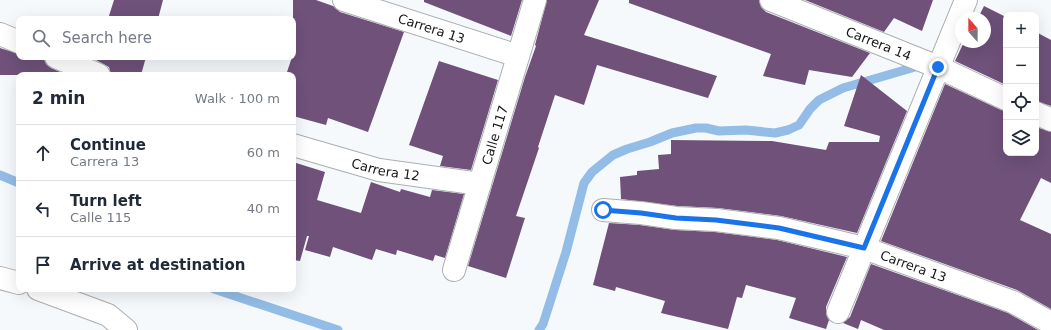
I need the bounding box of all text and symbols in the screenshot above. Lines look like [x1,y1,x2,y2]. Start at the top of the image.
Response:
street label: Carrera 13 [396,11,467,46]
north arrow [955,12,991,48]
map controls [1003,12,1039,156]
button: + [1003,12,1039,48]
search box [16,16,296,60]
street label: Carrera 14 [844,24,913,64]
icon: search [30,27,52,49]
text: Search here [62,29,152,47]
button: − [1003,48,1039,84]
route end [929,58,947,76]
button: locate [1003,84,1039,120]
text: 2 min [32,88,85,108]
text: Walk · 100 m [195,91,280,106]
street label: Calle 117 [479,104,511,167]
button: layers [1003,120,1039,156]
text: Continue [70,136,146,154]
icon: ahead [32,142,54,164]
text: 60 m [247,145,280,160]
text: Carrera 13 [70,154,139,169]
street label: Carrera 12 [350,155,421,184]
text: Turn left [70,192,142,210]
icon: left [32,198,54,220]
text: 40 m [247,201,280,216]
route start [594,201,612,219]
text: Calle 115 [70,210,131,225]
street label: Carrera 13 [878,248,948,285]
icon: arrive [32,254,54,276]
text: Arrive at destination [70,256,245,274]

